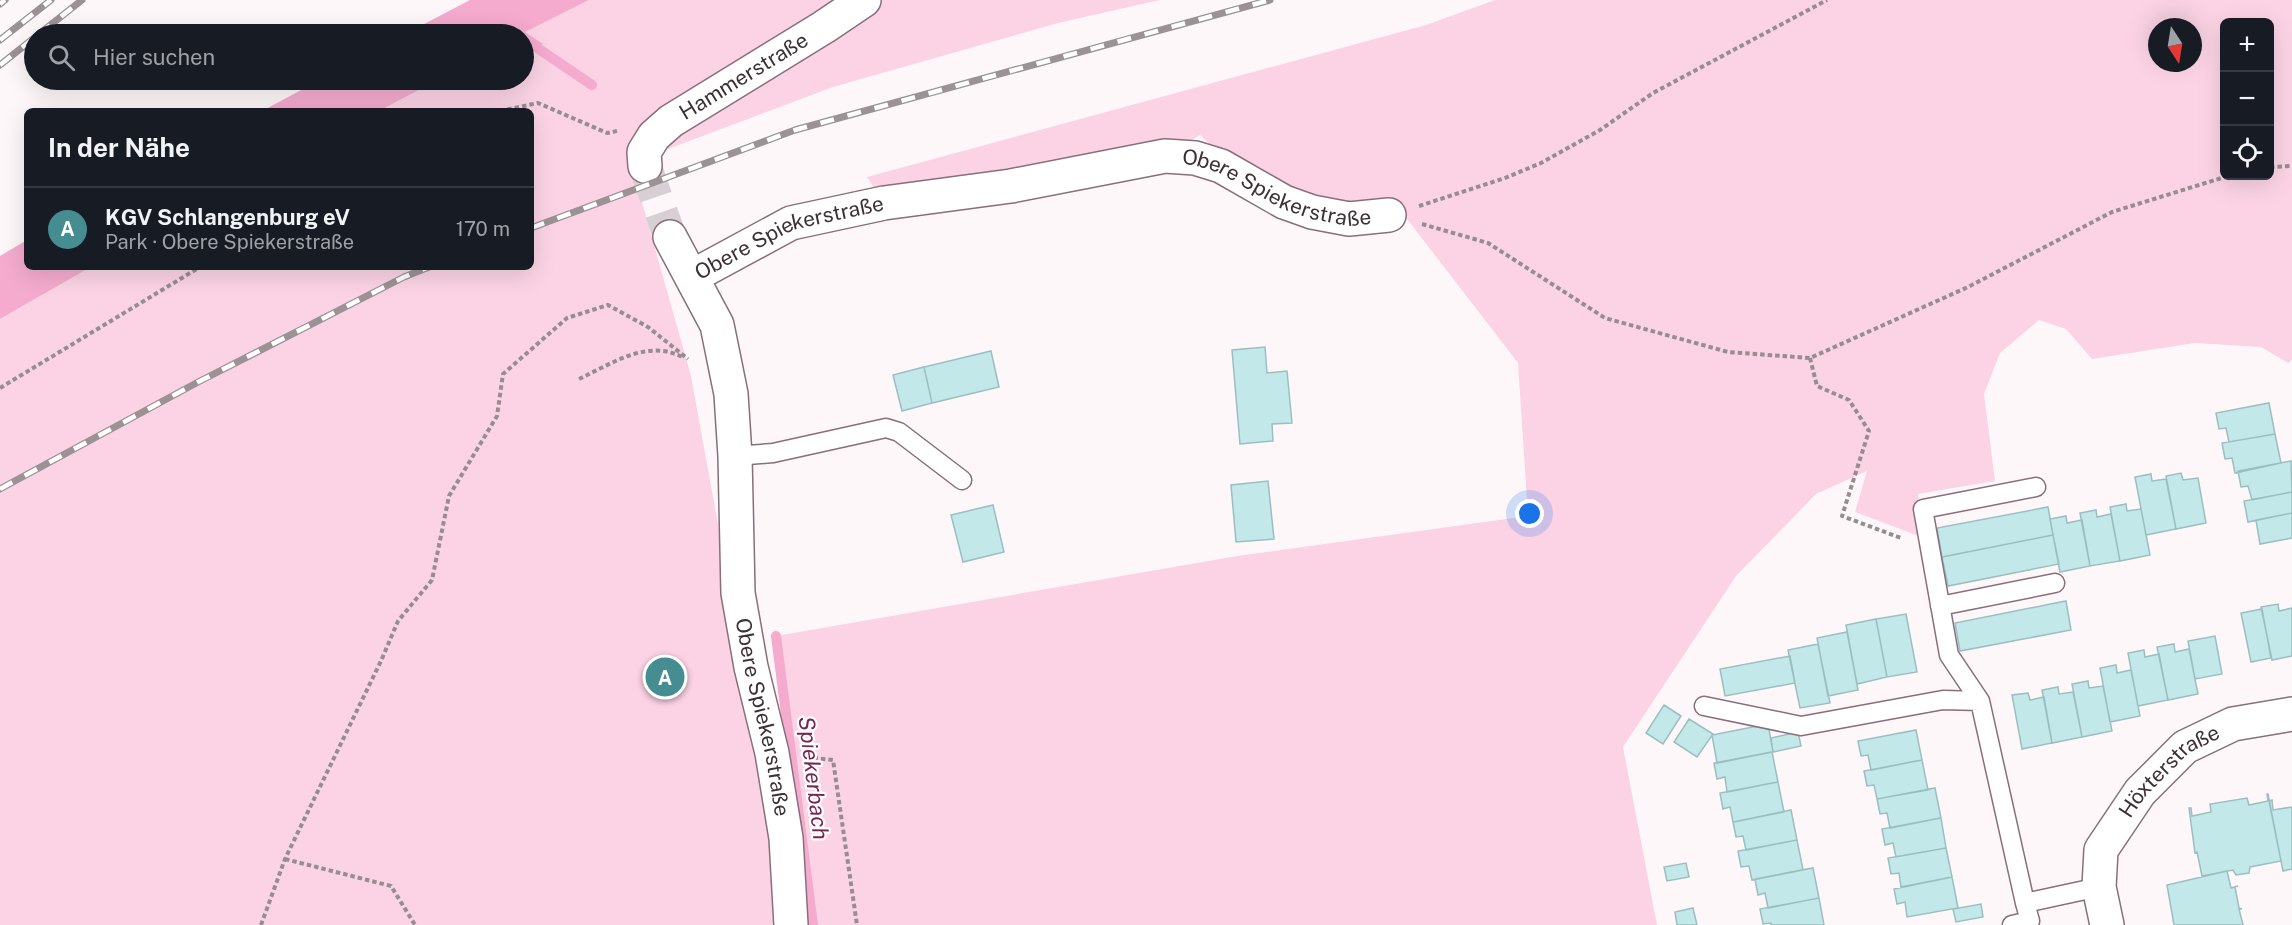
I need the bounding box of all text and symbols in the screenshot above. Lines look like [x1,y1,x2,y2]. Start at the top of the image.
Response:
north arrow [2148,18,2202,72]
map controls [2220,18,2274,180]
button: + [2220,18,2274,72]
search box [24,24,534,90]
street label: Hammerstraße [675,27,812,125]
icon: search [45,41,78,74]
text: Hier suchen [93,44,215,70]
button: − [2220,72,2274,126]
button: locate [2220,126,2274,180]
text: In der Nähe [48,132,190,163]
street label: Obere Spiekerstraße [1182,144,1372,231]
street label: Obere Spiekerstraße [690,190,886,285]
text: KGV Schlangenburg eV [105,204,350,230]
text: A [60,217,75,241]
text: 170 m [456,217,510,241]
text: Park · Obere Spiekerstraße [105,230,354,254]
your location [1515,499,1544,528]
street label: Obere Spiekerstraße [731,616,795,818]
pin: A [646,654,684,700]
water label: Spiekerbach [794,715,834,841]
street label: Höxterstraße [2114,719,2224,822]

